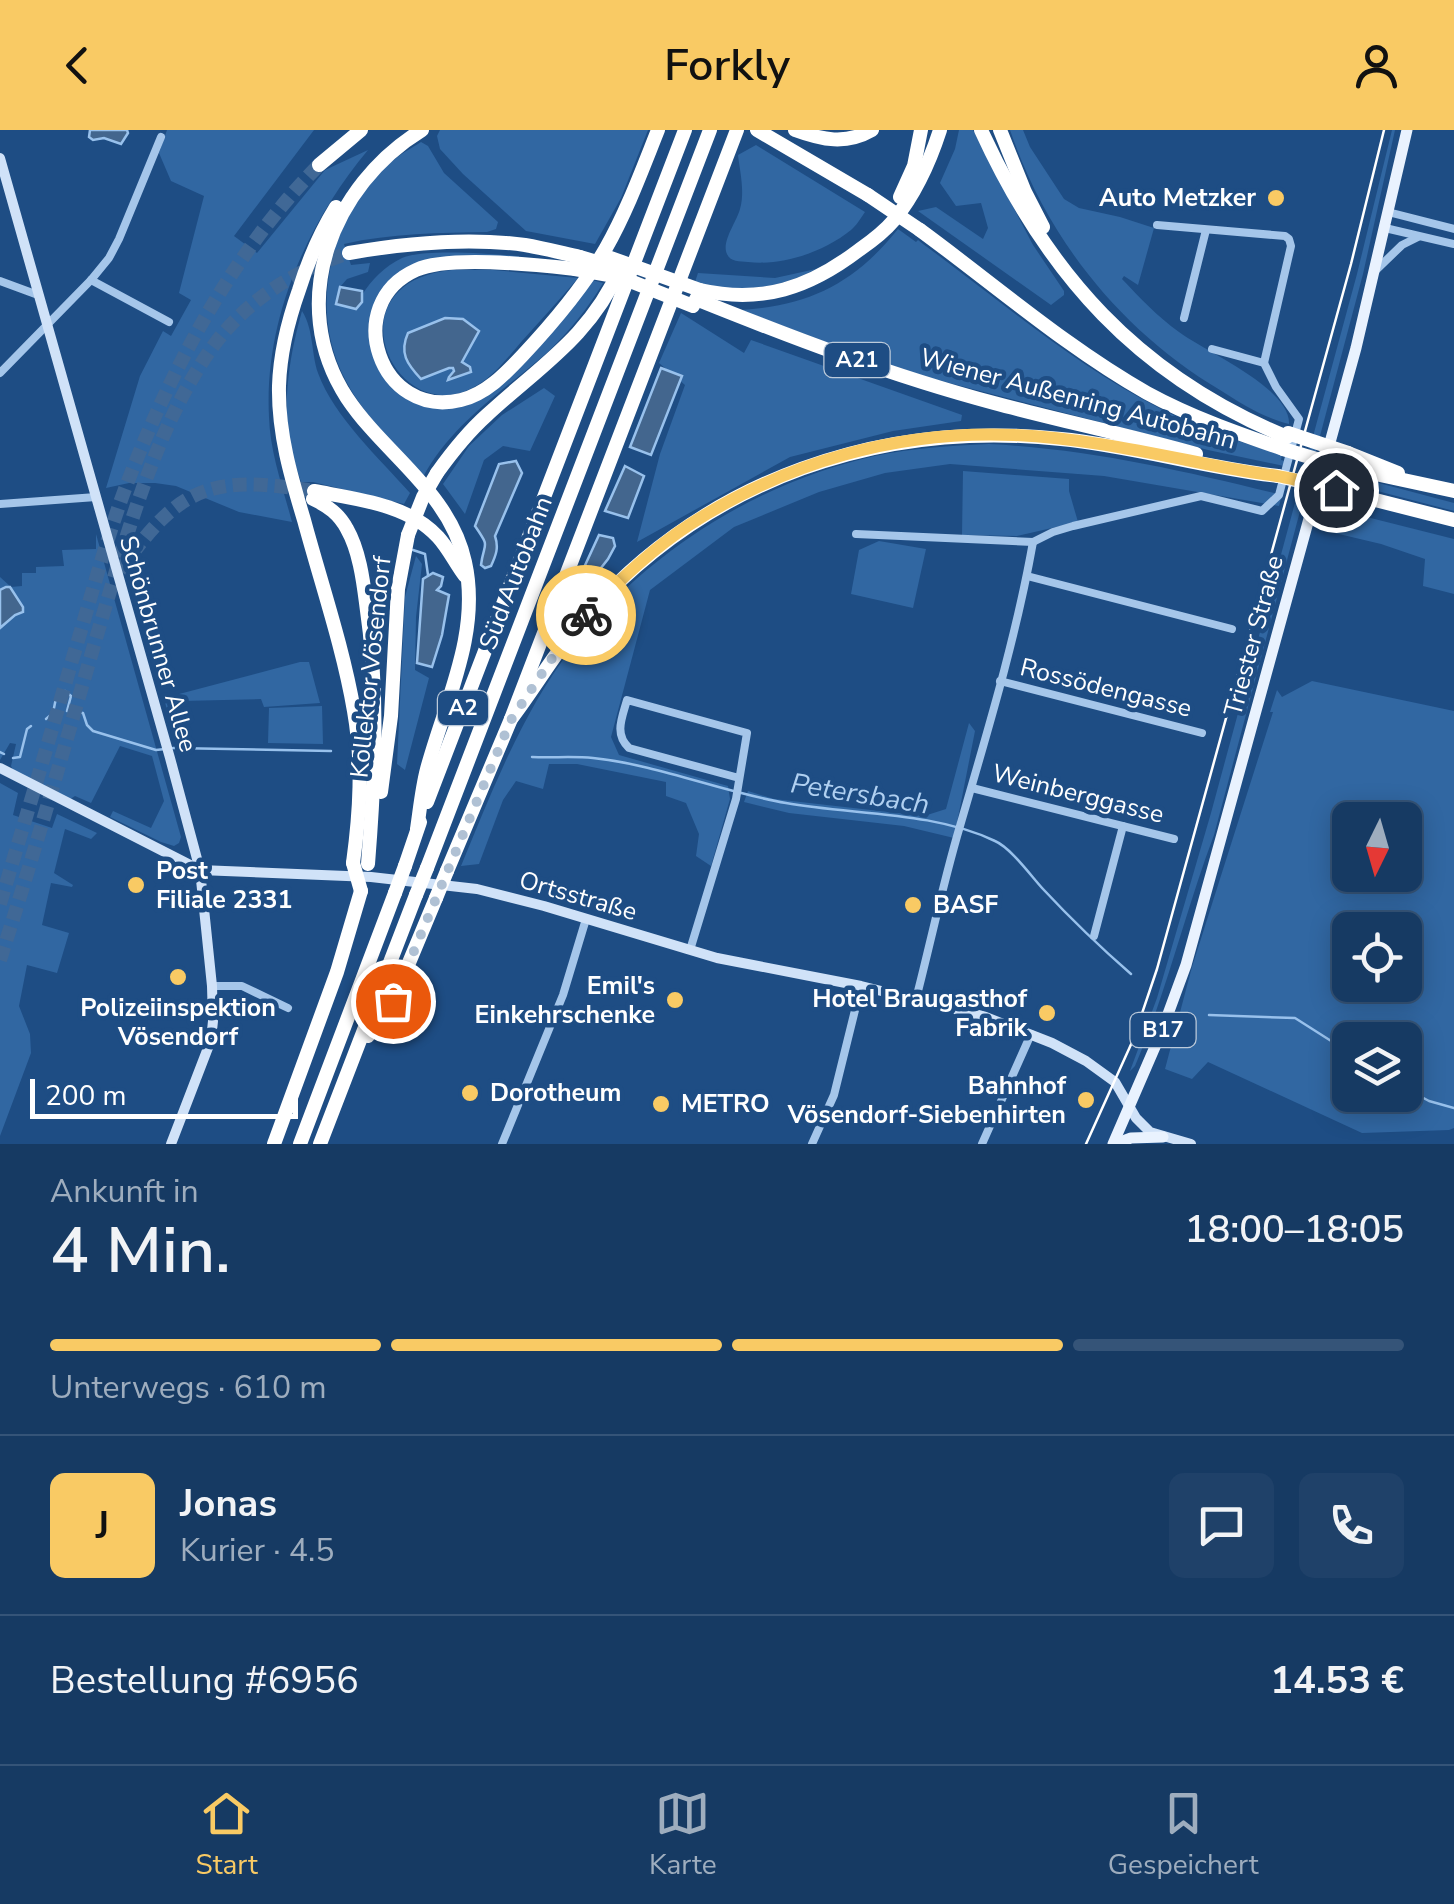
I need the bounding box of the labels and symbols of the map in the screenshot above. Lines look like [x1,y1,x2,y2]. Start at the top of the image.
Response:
place label: Auto Metzker [1099,181,1256,215]
marker: Auto Metzker [1265,187,1287,209]
street label: Wiener Außenring Autobahn [916,340,1240,458]
road number: A21 [824,343,890,377]
pin [1294,448,1379,533]
street label: Süd Autobahn [471,492,561,654]
street label: Schönbrunner Allee [111,532,205,756]
street label: Triester Straße [1216,552,1292,720]
street label: Kollektor Vösendorf [342,554,400,780]
courier [536,565,636,665]
street label: Rossödengasse [1017,650,1195,726]
road number: A2 [438,691,488,725]
street label: Weinberggasse [989,756,1167,832]
water label: Petersbach [788,764,932,824]
north arrow [1332,802,1422,892]
place label: Post Filiale 2331 [156,854,293,917]
street label: Ortsstraße [515,863,641,929]
marker: Post Filiale 2331 [125,874,147,896]
place label: BASF [933,888,998,922]
marker: BASF [902,894,924,916]
pin [351,959,436,1044]
marker: Polizeiinspektion Vösendorf [167,966,189,988]
place label: Emil's Einkehrschenke [475,969,655,1032]
place label: Hotel Braugasthof Fabrik [812,982,1028,1045]
marker: Emil's Einkehrschenke [664,989,686,1011]
place label: Polizeiinspektion Vösendorf [80,991,276,1054]
marker: Hotel Braugasthof Fabrik [1036,1002,1058,1024]
road number: B17 [1130,1013,1196,1047]
place label: Bahnhof Vösendorf-Siebenhirten [787,1069,1067,1132]
scale bar [30,1074,298,1118]
place label: Dorotheum [490,1076,622,1110]
marker: Dorotheum [459,1082,481,1104]
place label: METRO [681,1087,770,1121]
marker: Bahnhof Vösendorf-Siebenhirten [1075,1089,1097,1111]
marker: METRO [650,1093,672,1115]

